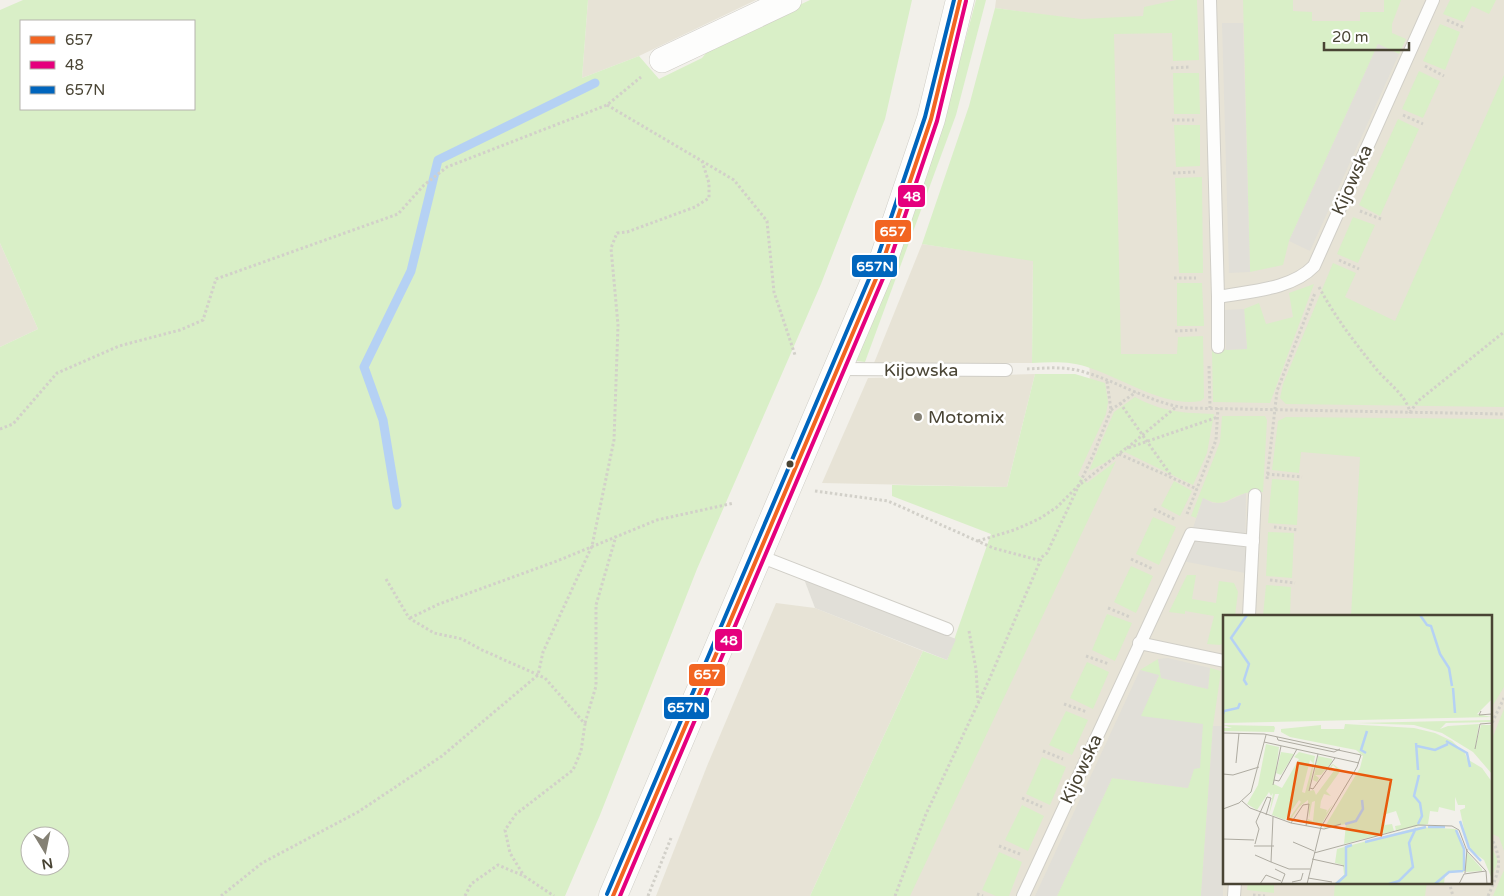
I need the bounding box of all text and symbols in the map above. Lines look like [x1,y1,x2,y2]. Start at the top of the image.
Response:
legend [20,20,195,110]
scale bar [1324,20,1409,52]
text: 20 m [1332,28,1369,46]
text: 657 [65,31,93,49]
text: 48 [65,56,84,74]
text: 657N [65,81,105,99]
street label: Kijowska [1327,141,1377,219]
line badge: 48 [897,184,926,208]
text: 48 [903,188,921,205]
line badge: 657 [874,219,912,243]
text: 657 [880,223,906,240]
line badge: 657N [851,254,898,278]
text: 657N [856,258,894,275]
street label: Kijowska [884,359,958,381]
place label: Motomix [928,406,1004,428]
marker: Motomix [912,411,924,423]
unlabelled marker [785,459,795,469]
inset map [1223,615,1492,884]
line badge: 48 [714,628,743,652]
text: 48 [720,632,738,649]
line badge: 657 [688,663,726,687]
text: 657 [694,666,720,683]
line badge: 657N [663,696,710,720]
text: 657N [667,699,705,716]
street label: Kijowska [1055,731,1107,807]
north arrow [20,826,70,876]
text: N [40,854,54,873]

